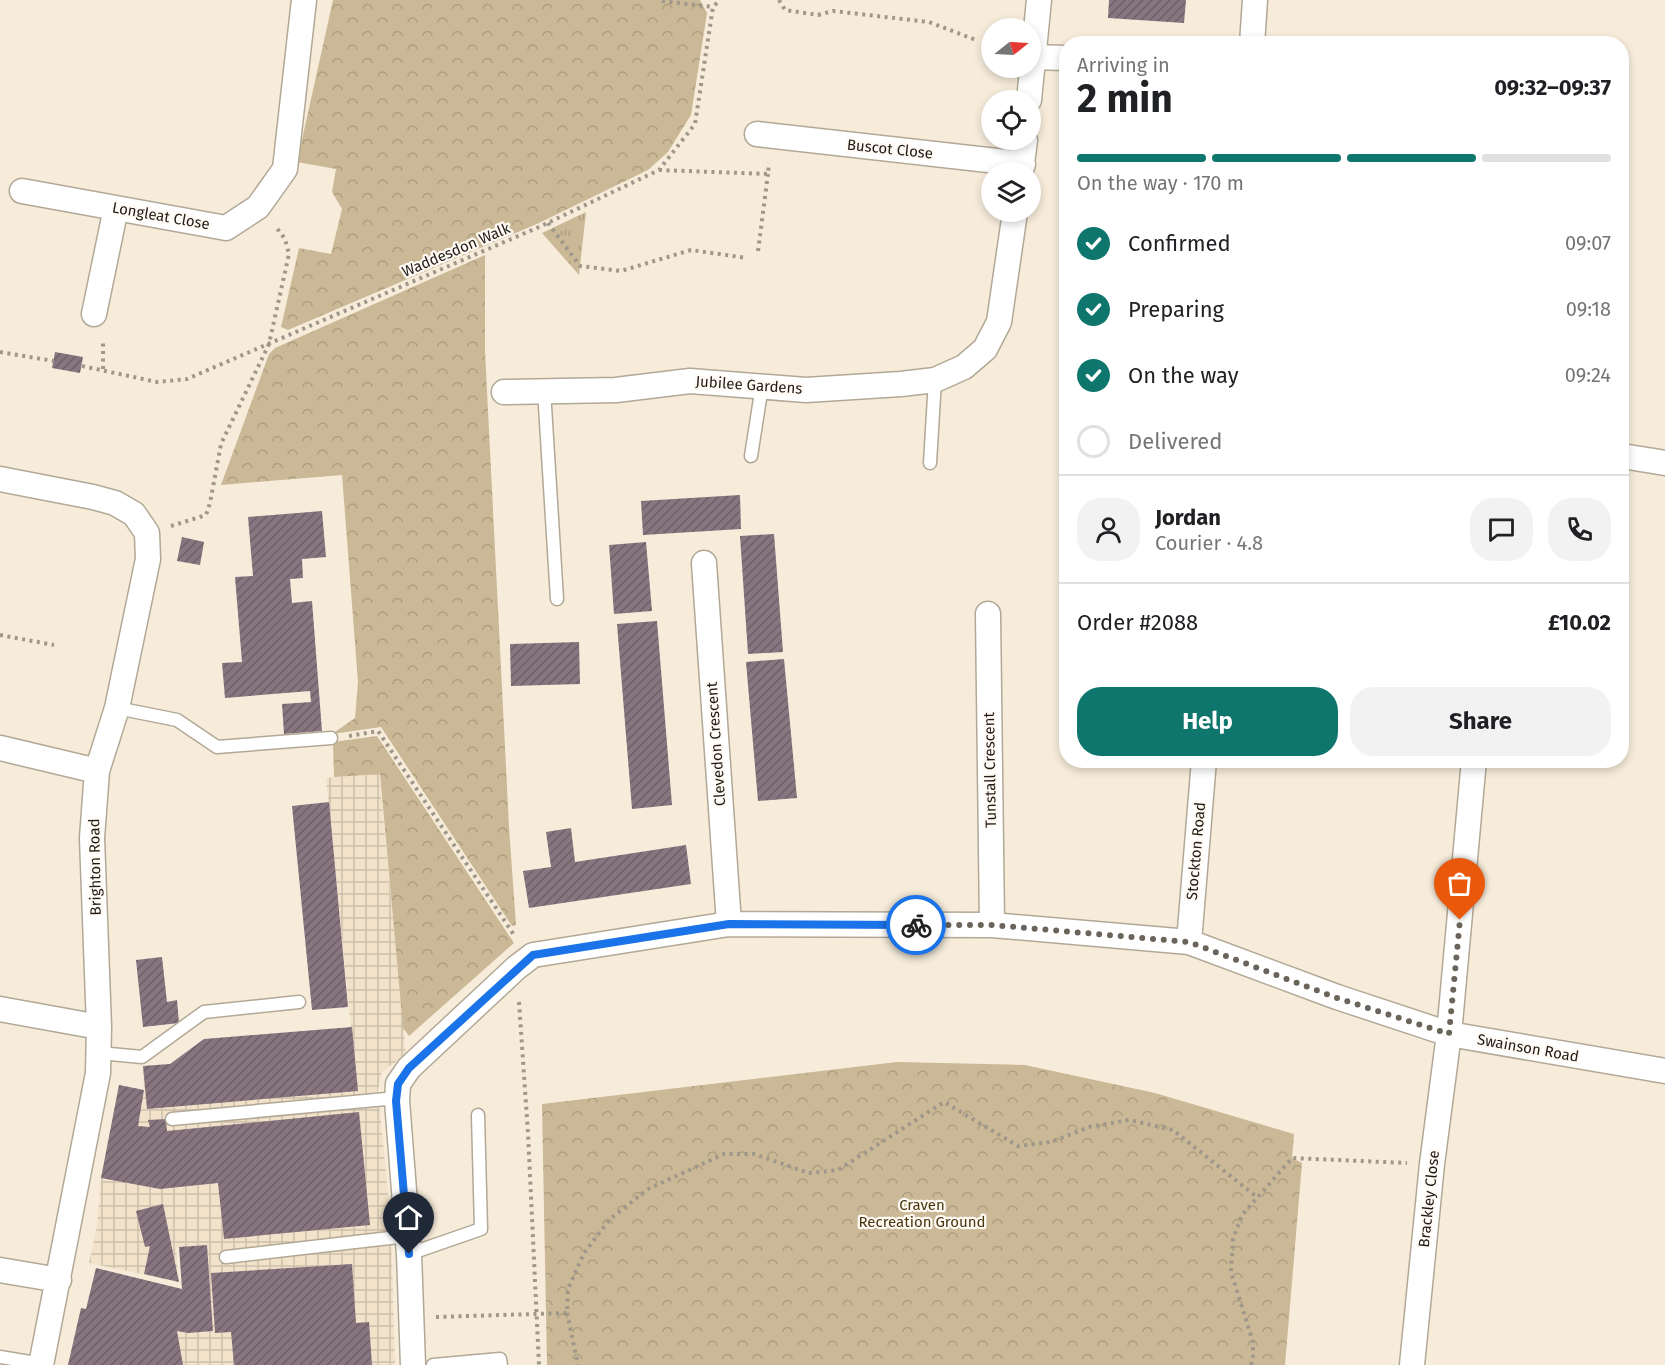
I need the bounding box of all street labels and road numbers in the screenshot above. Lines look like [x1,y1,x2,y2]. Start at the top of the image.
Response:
street label: Buscot Close [846,136,934,162]
street label: Longleat Close [111,199,211,233]
street label: Waddesdon Walk [399,219,513,281]
street label: Jubilee Gardens [695,372,803,398]
street label: Clevedon Crescent [703,681,729,807]
street label: Tunstall Crescent [980,711,1000,828]
street label: Stockton Road [1183,801,1209,901]
street label: Brighton Road [85,818,105,916]
street label: Swainson Road [1476,1030,1580,1066]
street label: Brackley Close [1415,1149,1443,1249]

